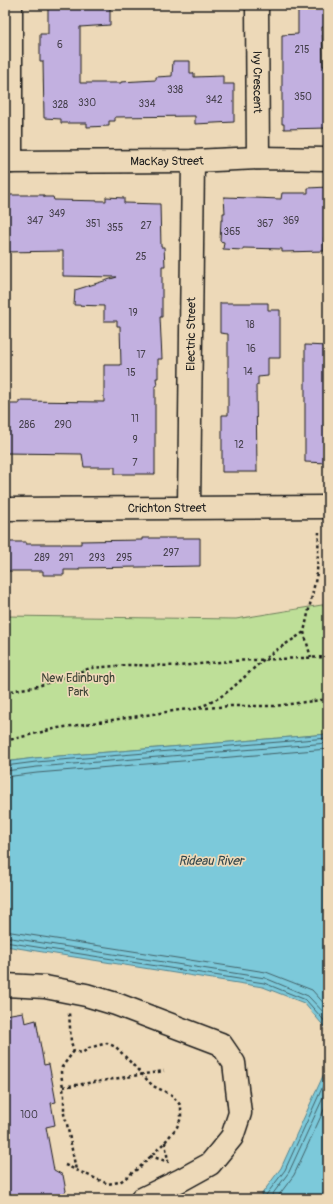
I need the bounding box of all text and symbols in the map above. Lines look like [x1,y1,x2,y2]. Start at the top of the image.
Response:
house number: 6 [57,39,63,51]
house number: 215 [295,44,309,56]
street label: Ivy Crescent [249,51,265,114]
house number: 338 [167,84,183,96]
house number: 350 [294,91,312,103]
house number: 342 [206,94,223,106]
house number: 330 [78,97,96,109]
house number: 334 [139,98,156,110]
house number: 328 [52,99,68,111]
street label: MacKay Street [130,154,204,169]
house number: 349 [49,208,65,220]
house number: 347 [27,215,44,227]
house number: 369 [283,215,299,227]
house number: 351 [86,218,101,230]
house number: 367 [257,218,274,230]
house number: 27 [141,220,152,232]
house number: 355 [107,222,123,234]
house number: 365 [224,226,240,238]
house number: 25 [135,251,147,263]
street label: Electric Street [184,297,199,371]
house number: 19 [128,307,138,319]
house number: 18 [246,319,254,331]
house number: 16 [246,343,256,355]
house number: 17 [136,349,146,361]
house number: 14 [243,366,253,378]
house number: 15 [126,367,136,379]
house number: 11 [131,413,139,425]
house number: 286 [19,419,35,431]
house number: 290 [54,419,72,431]
house number: 9 [132,434,138,446]
house number: 12 [234,439,244,451]
house number: 7 [132,457,138,469]
street label: Crichton Street [128,501,207,516]
house number: 297 [163,547,180,559]
house number: 289 [34,552,50,564]
house number: 291 [59,552,73,564]
house number: 293 [89,552,106,564]
house number: 295 [116,552,132,564]
park label: New Edinburgh Park [41,671,115,700]
water label: Rideau River [178,853,246,869]
house number: 100 [20,1109,38,1121]

